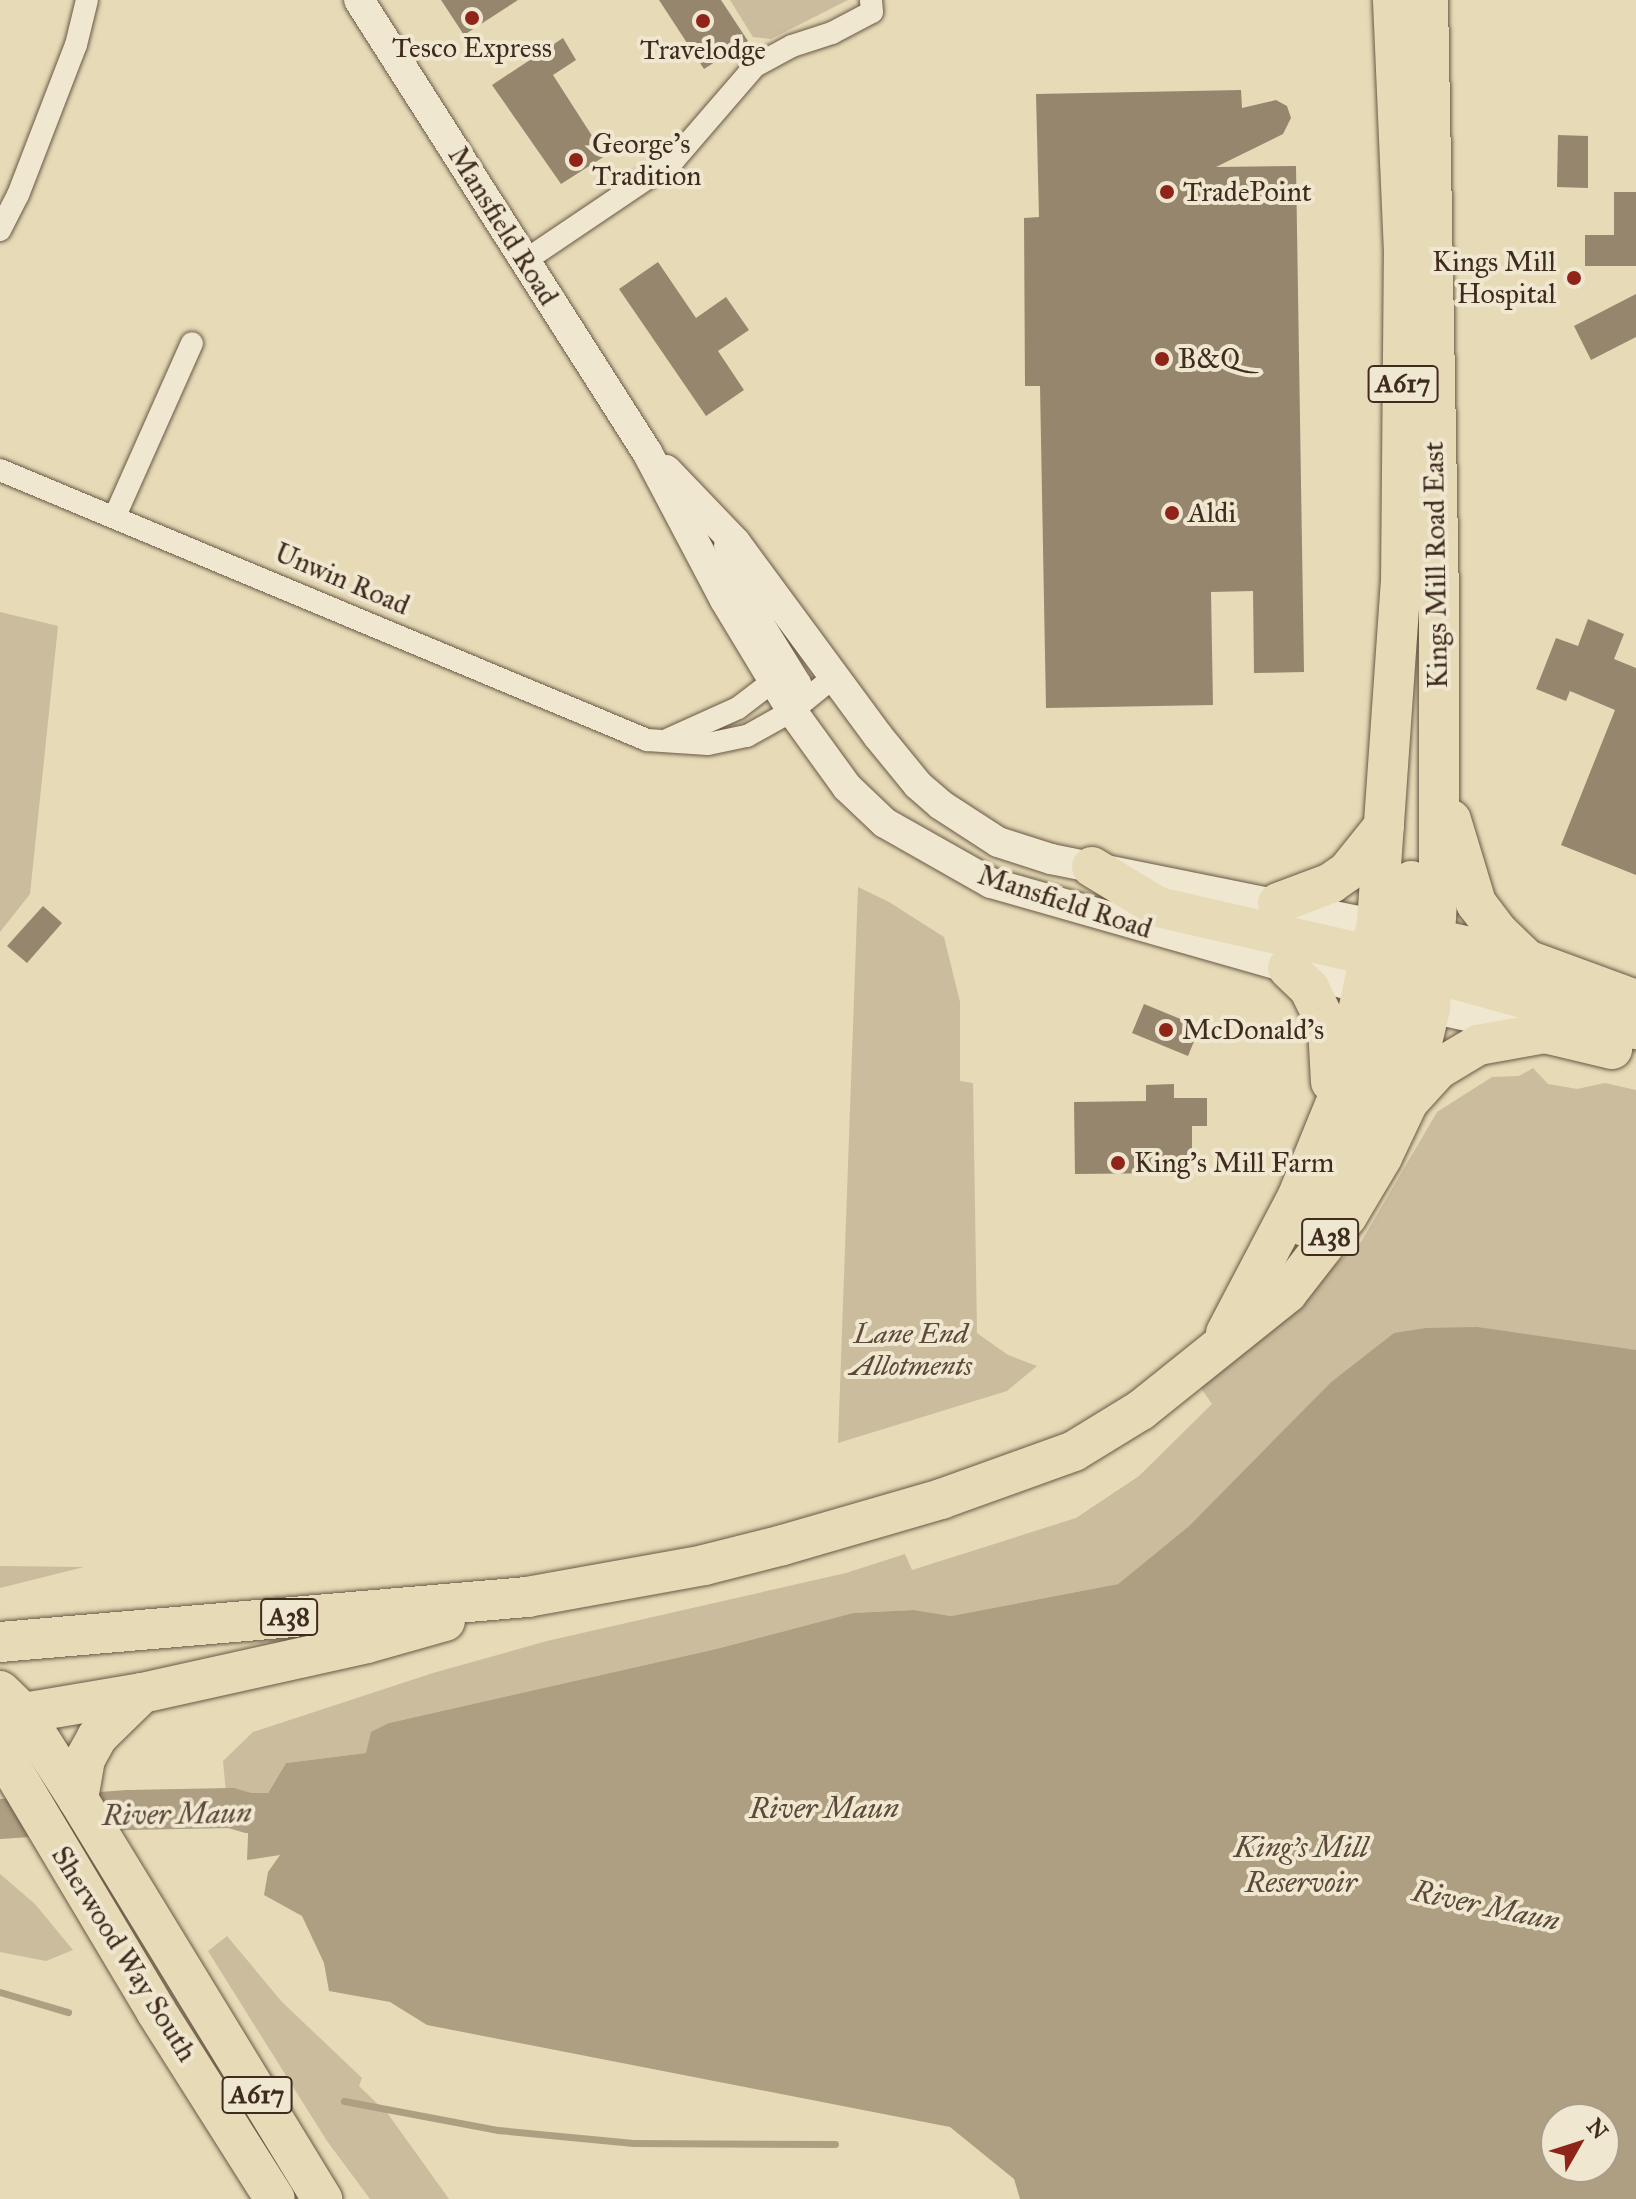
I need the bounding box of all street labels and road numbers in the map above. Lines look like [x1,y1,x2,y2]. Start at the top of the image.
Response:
street label: Mansfield Road [441,140,565,312]
road number: A617 [1367,362,1439,406]
street label: Kings Mill Road East [1417,441,1455,689]
street label: Unwin Road [270,536,414,622]
street label: Mansfield Road [974,858,1156,946]
road number: A38 [1300,1215,1360,1259]
road number: A38 [259,1595,319,1639]
street label: Sherwood Way South [44,1840,204,2068]
road number: A617 [221,2073,293,2117]

